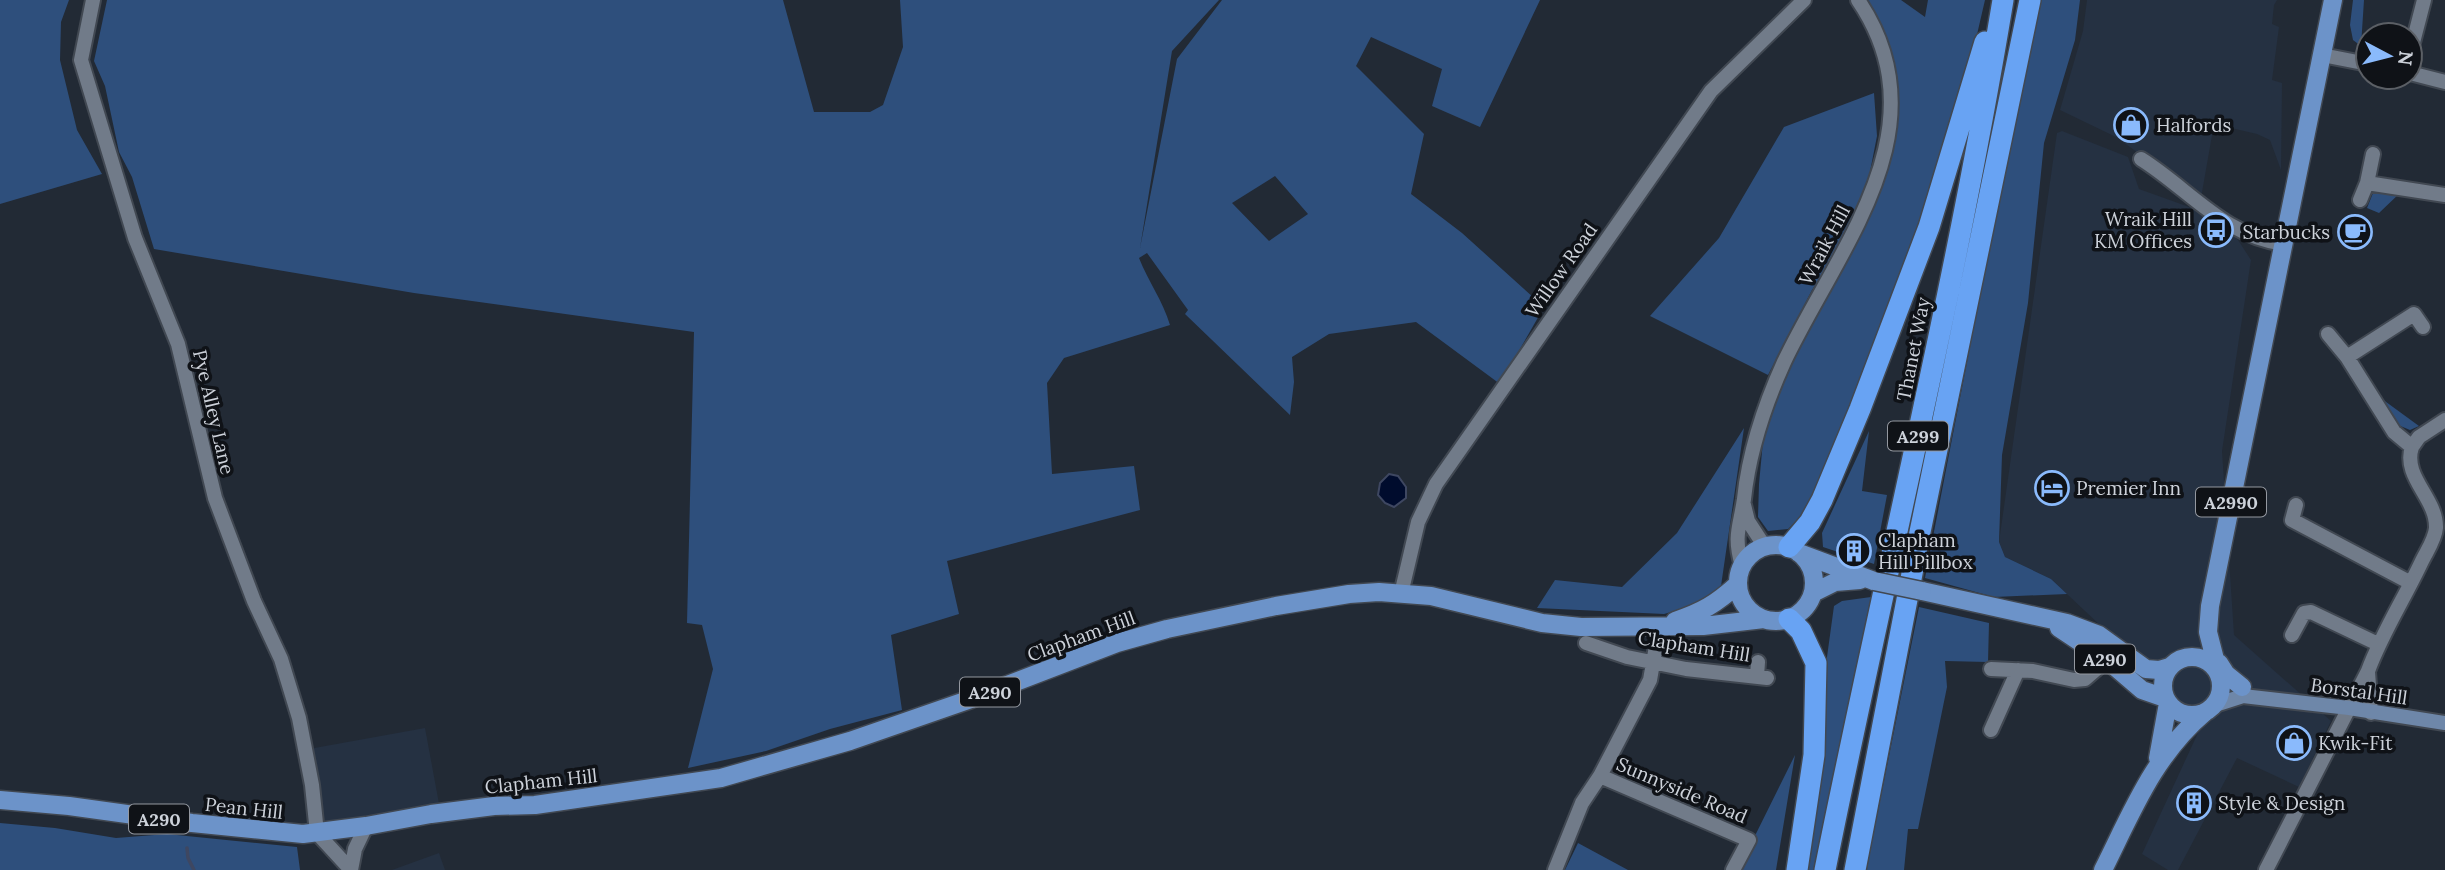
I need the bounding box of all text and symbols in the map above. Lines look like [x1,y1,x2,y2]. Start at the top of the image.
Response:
north arrow [2354,21,2424,91]
text: N [2393,49,2419,67]
shop icon: Halfords [2112,106,2150,144]
place label: Halfords [2156,113,2232,137]
street label: Wraik Hill [1793,201,1855,289]
place label: Wraik Hill KM Offices [2094,207,2192,253]
bus stop icon: Wraik Hill KM Offices [2197,211,2235,249]
cafe icon: Starbucks [2336,213,2374,251]
street label: Willow Road [1520,218,1602,322]
place label: Starbucks [2242,220,2330,244]
street label: Thanet Way [1891,295,1935,403]
street label: Pye Alley Lane [188,347,240,477]
road number: A299 [1888,422,1948,450]
hotel icon: Premier Inn [2033,469,2071,507]
place label: Premier Inn [2076,476,2181,500]
road number: A2990 [2196,488,2266,516]
place label: Clapham Hill Pillbox [1878,528,1973,574]
building icon: Clapham Hill Pillbox [1835,532,1873,570]
street label: Clapham Hill [1024,605,1138,667]
street label: Clapham Hill [1636,625,1752,667]
road number: A290 [2075,644,2135,674]
street label: Borstal Hill [2309,672,2409,710]
road number: A290 [960,678,1020,706]
shop icon: Kwik-Fit [2275,724,2313,762]
place label: Kwik-Fit [2318,731,2393,755]
street label: Sunnyside Road [1613,752,1751,828]
street label: Clapham Hill [483,763,599,799]
building icon: Style & Design [2175,784,2213,822]
place label: Style & Design [2218,791,2345,815]
street label: Pean Hill [204,792,284,824]
road number: A290 [129,804,189,834]

